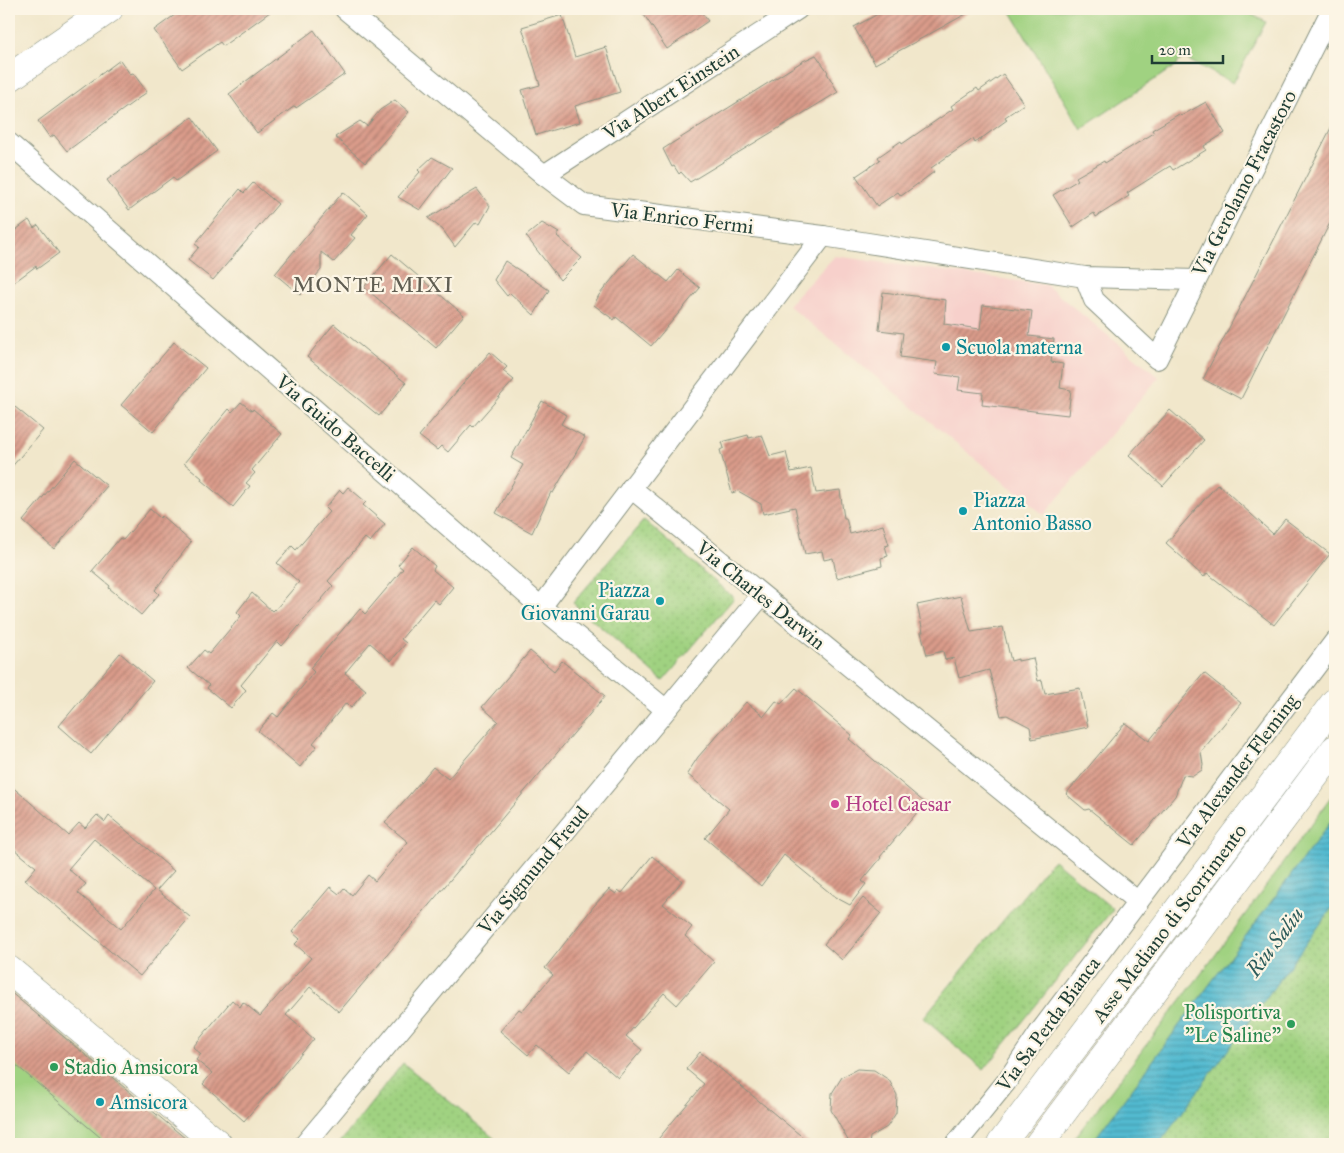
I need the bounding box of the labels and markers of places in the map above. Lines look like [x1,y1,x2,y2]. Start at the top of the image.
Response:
place label: Scuola materna [956,335,1083,359]
marker: Scuola materna [940,341,952,353]
place label: Piazza Antonio Basso [972,488,1092,535]
marker: Piazza Antonio Basso [957,505,969,517]
place label: Piazza Giovanni Garau [521,578,651,625]
marker: Piazza Giovanni Garau [654,595,666,607]
place label: Hotel Caesar [845,792,952,816]
marker: Hotel Caesar [829,798,841,810]
place label: Polisportiva "Le Saline" [1184,1000,1282,1047]
marker: Polisportiva "Le Saline" [1285,1018,1297,1030]
place label: Stadio Amsicora [64,1055,199,1079]
marker: Stadio Amsicora [48,1061,60,1073]
place label: Amsicora [109,1090,188,1114]
marker: Amsicora [94,1096,106,1108]

